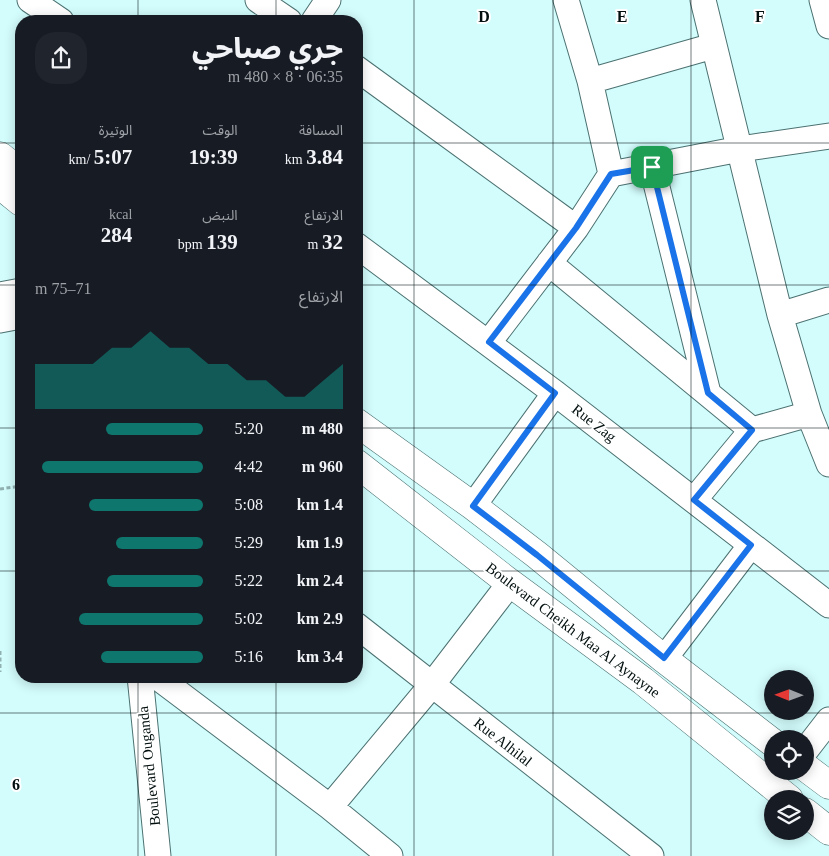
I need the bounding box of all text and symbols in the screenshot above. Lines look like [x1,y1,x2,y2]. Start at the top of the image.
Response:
text: D [478,8,490,25]
text: E [617,8,627,25]
text: F [755,8,765,25]
button: share [35,32,87,84]
text: جري صباحي [192,33,343,64]
text: 06:35 · 8 × 480 m [228,68,343,85]
text: الوتيرة [99,123,132,138]
text: الوقت [203,123,238,138]
text: المسافة [299,123,343,138]
text: 5:07 [94,145,132,169]
text: 19:39 [189,145,238,169]
text: 3.84 [306,145,343,169]
pin [631,146,673,188]
text: /km [69,152,94,167]
text: km [285,152,306,167]
icon: arrive [638,153,666,181]
text: kcal [109,207,132,222]
text: النبض [202,208,238,223]
text: الارتفاع [305,208,343,223]
text: 284 [101,223,132,247]
text: 139 [206,230,238,254]
text: 32 [322,230,343,254]
text: bpm [178,237,206,252]
text: m [308,237,322,252]
text: 71–75 m [35,280,91,297]
text: الارتفاع [299,288,343,305]
street label: Rue Zag [569,401,620,445]
text: 5:20 [235,420,263,437]
text: 480 m [302,420,343,437]
text: 4:42 [235,458,263,475]
text: 960 m [302,458,343,475]
text: 5:08 [235,496,263,513]
text: 1.4 km [297,496,343,513]
text: 5:29 [235,534,263,551]
text: 1.9 km [297,534,343,551]
street label: Boulevard Cheikh Maa Al Aynayne [483,559,663,701]
text: 5:22 [235,572,263,589]
text: 2.4 km [297,572,343,589]
text: 5:02 [235,610,263,627]
text: 2.9 km [297,610,343,627]
text: 5:16 [235,648,263,665]
text: 3.4 km [297,648,343,665]
north arrow [764,670,814,720]
map controls [764,670,814,840]
street label: Boulevard Ouganda [135,705,163,827]
street label: Rue Alhilal [471,715,535,769]
button: locate [764,730,814,780]
text: 6 [12,776,20,793]
button: layers [764,790,814,840]

